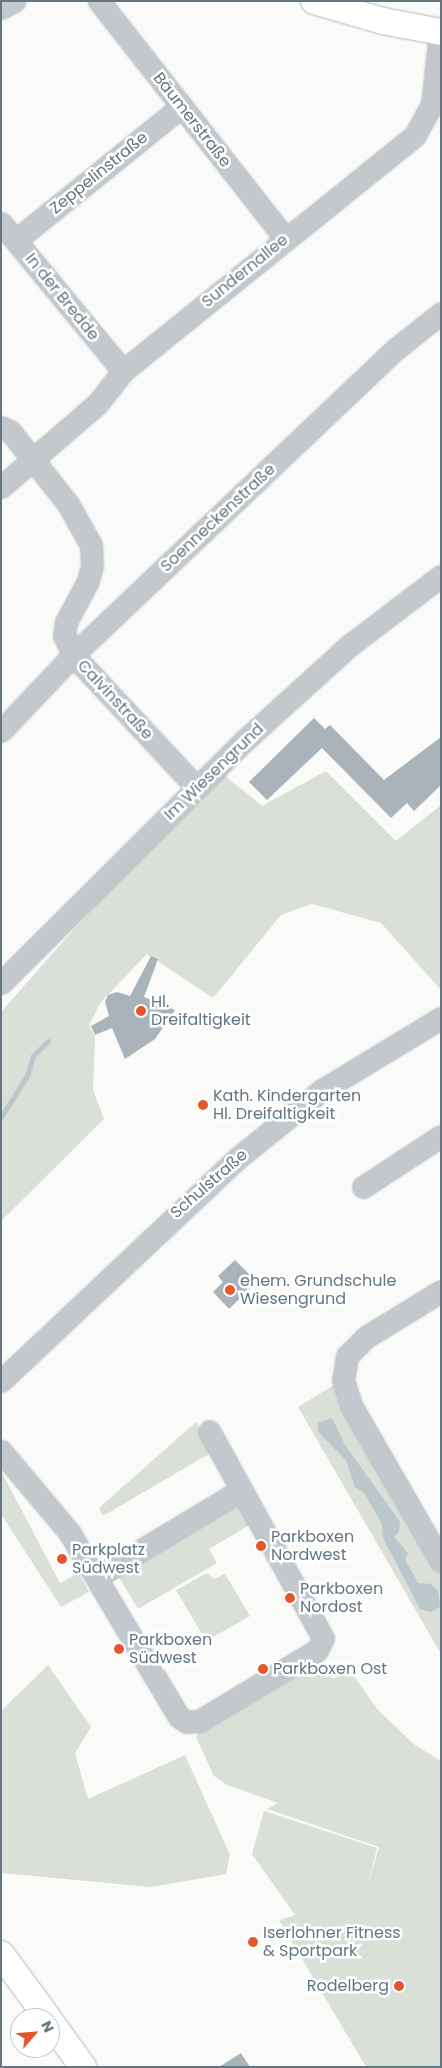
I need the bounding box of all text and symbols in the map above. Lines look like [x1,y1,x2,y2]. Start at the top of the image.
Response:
street label: Bäumerstraße [149,69,235,171]
street label: Zeppelinstraße [46,128,152,218]
street label: Sundernallee [198,230,292,312]
street label: In der Bredde [21,250,103,344]
street label: Soenneckenstraße [157,460,279,576]
street label: Calvinstraße [73,656,157,744]
street label: Im Wiesengrund [160,720,268,824]
place label: Hl. Dreifaltigkeit [151,992,251,1030]
marker: Hl. Dreifaltigkeit [135,1005,147,1017]
place label: Kath. Kindergarten Hl. Dreifaltigkeit [213,1086,361,1124]
marker: Kath. Kindergarten Hl. Dreifaltigkeit [197,1099,209,1111]
street label: Schulstraße [167,1145,251,1223]
place label: ehem. Grundschule Wiesengrund [240,1271,396,1309]
marker: ehem. Grundschule Wiesengrund [224,1284,236,1296]
place label: Parkboxen Nordwest [271,1527,354,1565]
place label: Parkplatz Südwest [72,1540,145,1578]
marker: Parkboxen Nordwest [255,1540,267,1552]
marker: Parkplatz Südwest [56,1553,68,1565]
place label: Parkboxen Nordost [300,1579,383,1617]
marker: Parkboxen Nordost [284,1592,296,1604]
place label: Parkboxen Südwest [129,1630,212,1668]
marker: Parkboxen Südwest [113,1643,125,1655]
place label: Parkboxen Ost [273,1659,387,1679]
marker: Parkboxen Ost [257,1663,269,1675]
place label: Iserlohner Fitness & Sportpark [263,1923,401,1961]
marker: Iserlohner Fitness & Sportpark [247,1936,259,1948]
place label: Rodelberg [307,1976,389,1996]
marker: Rodelberg [393,1980,405,1992]
north arrow [10,2008,60,2058]
text: N [36,2017,59,2036]

